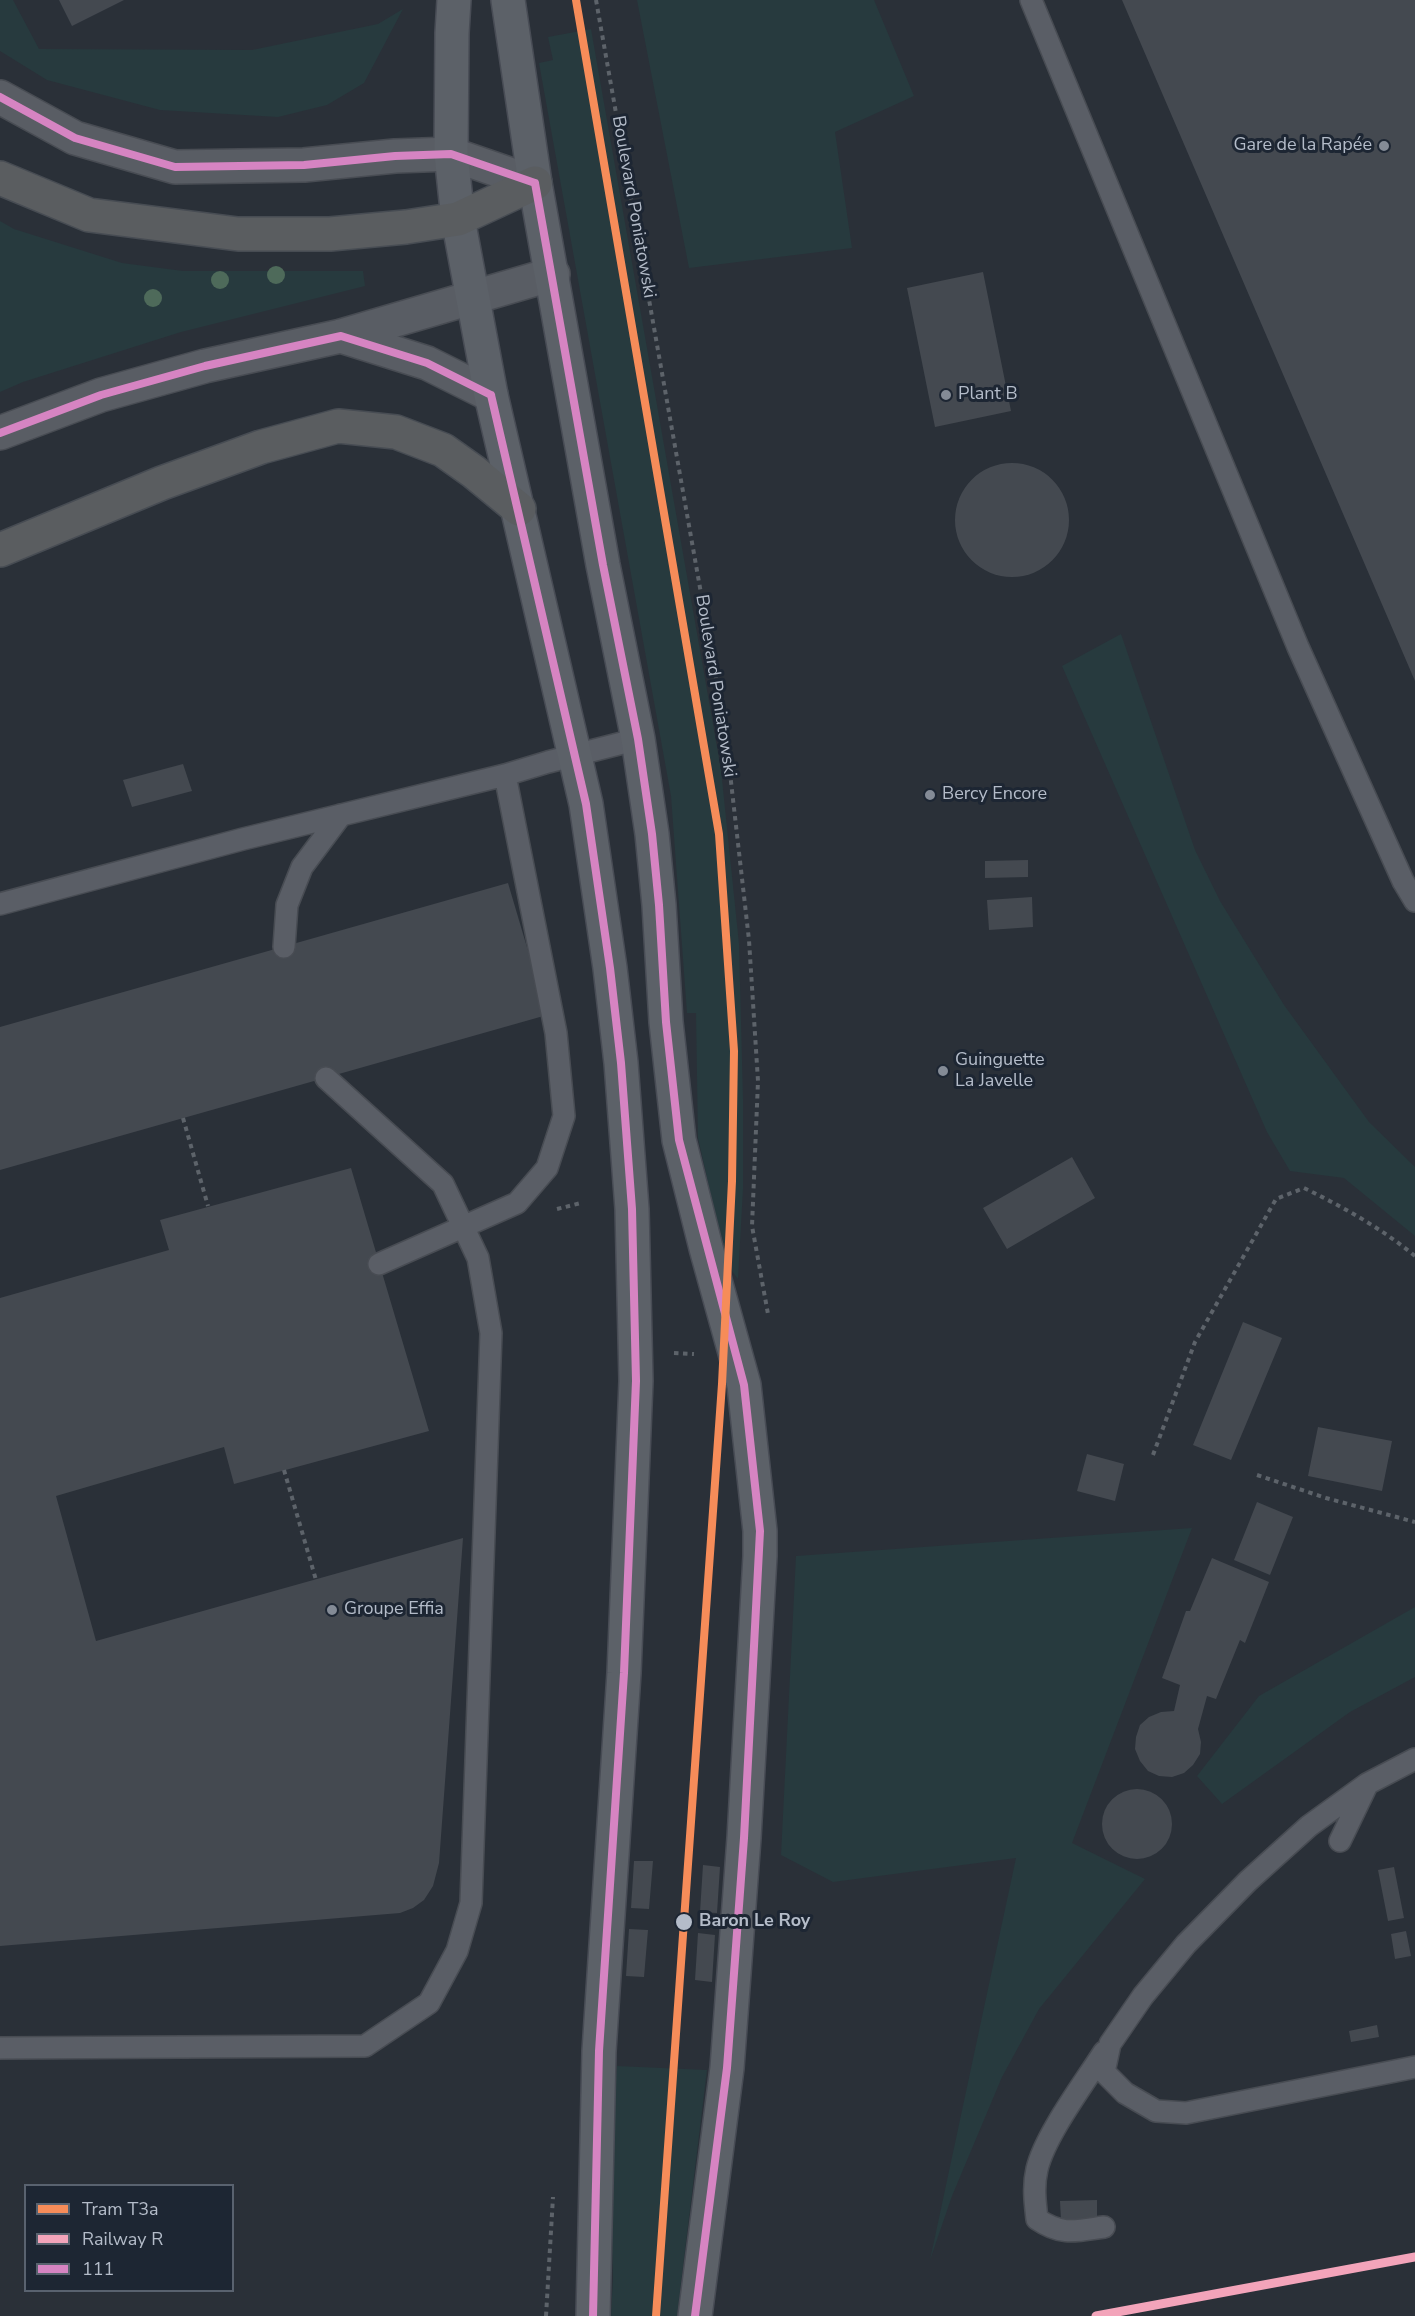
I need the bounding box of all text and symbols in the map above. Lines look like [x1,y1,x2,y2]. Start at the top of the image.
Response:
street label: Boulevard Poniatowski [606,114,660,300]
place label: Gare de la Rapée [1233,135,1372,157]
marker: Gare de la Rapée [1377,139,1391,153]
place label: Plant B [958,384,1018,406]
marker: Plant B [939,388,953,402]
street label: Boulevard Poniatowski [690,593,740,779]
place label: Bercy Encore [942,784,1047,806]
marker: Bercy Encore [923,788,937,802]
place label: Guinguette La Javelle [955,1050,1045,1092]
marker: Guinguette La Javelle [936,1064,950,1078]
place label: Groupe Effia [344,1599,444,1621]
marker: Groupe Effia [325,1603,339,1617]
place label: Baron Le Roy [699,1911,810,1933]
marker: Baron Le Roy [674,1912,694,1932]
legend [24,2184,234,2292]
text: Tram T3a [82,2197,159,2221]
text: Railway R [82,2227,163,2251]
text: 111 [82,2257,114,2281]

